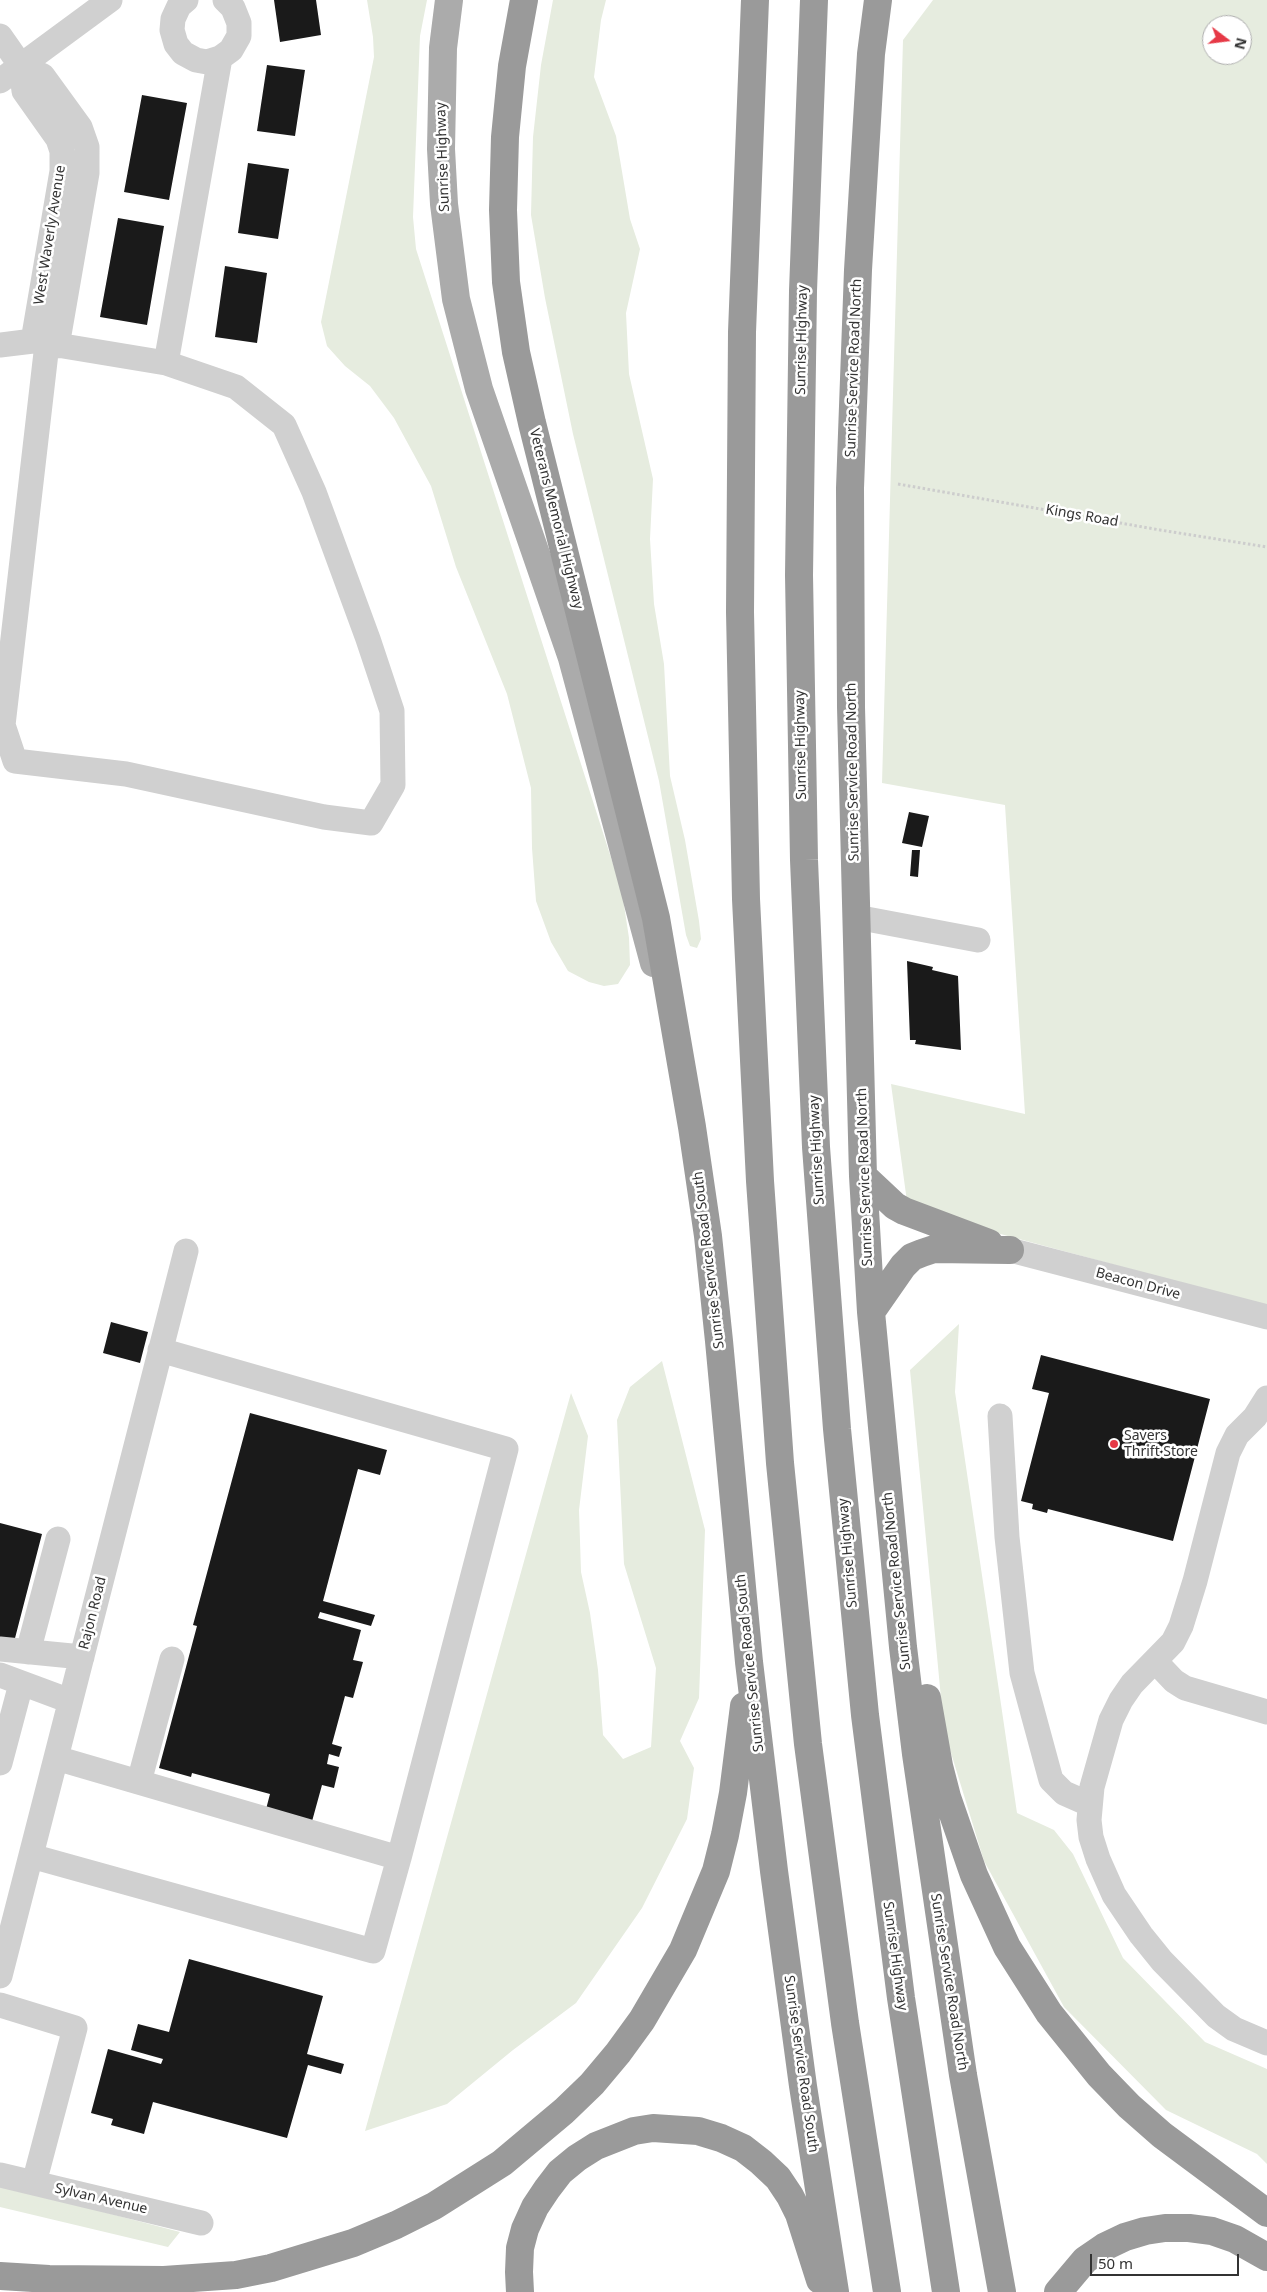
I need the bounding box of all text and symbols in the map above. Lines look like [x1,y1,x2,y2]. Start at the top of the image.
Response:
north arrow [1202,15,1252,65]
text: N [1230,36,1252,52]
street label: Sunrise Highway [433,102,453,212]
street label: West Waverly Avenue [31,164,69,306]
street label: Sunrise Service Road North [842,278,866,458]
street label: Sunrise Highway [793,285,811,395]
street label: Veterans Memorial Highway [525,427,587,611]
street label: Kings Road [1044,501,1120,531]
street label: Sunrise Service Road North [843,682,863,862]
street label: Sunrise Highway [792,690,810,800]
street label: Sunrise Service Road North [853,1087,877,1267]
street label: Sunrise Highway [806,1095,828,1205]
street label: Sunrise Service Road South [690,1170,728,1350]
street label: Beacon Drive [1094,1265,1182,1303]
place label: Savers Thrift Store [1124,1428,1198,1460]
marker: Savers Thrift Store [1108,1438,1120,1450]
street label: Sunrise Service Road North [879,1491,915,1671]
street label: Sunrise Highway [835,1498,861,1608]
street label: Sunrise Service Road South [732,1573,768,1753]
street label: Rajon Road [76,1575,110,1651]
street label: Sunrise Service Road North [927,1892,971,2072]
street label: Sunrise Highway [879,1900,911,2012]
street label: Sunrise Service Road South [780,1974,822,2154]
street label: Sylvan Avenue [53,2180,149,2218]
scale bar [1092,2244,1241,2276]
text: 50 m [1098,2253,1133,2273]

